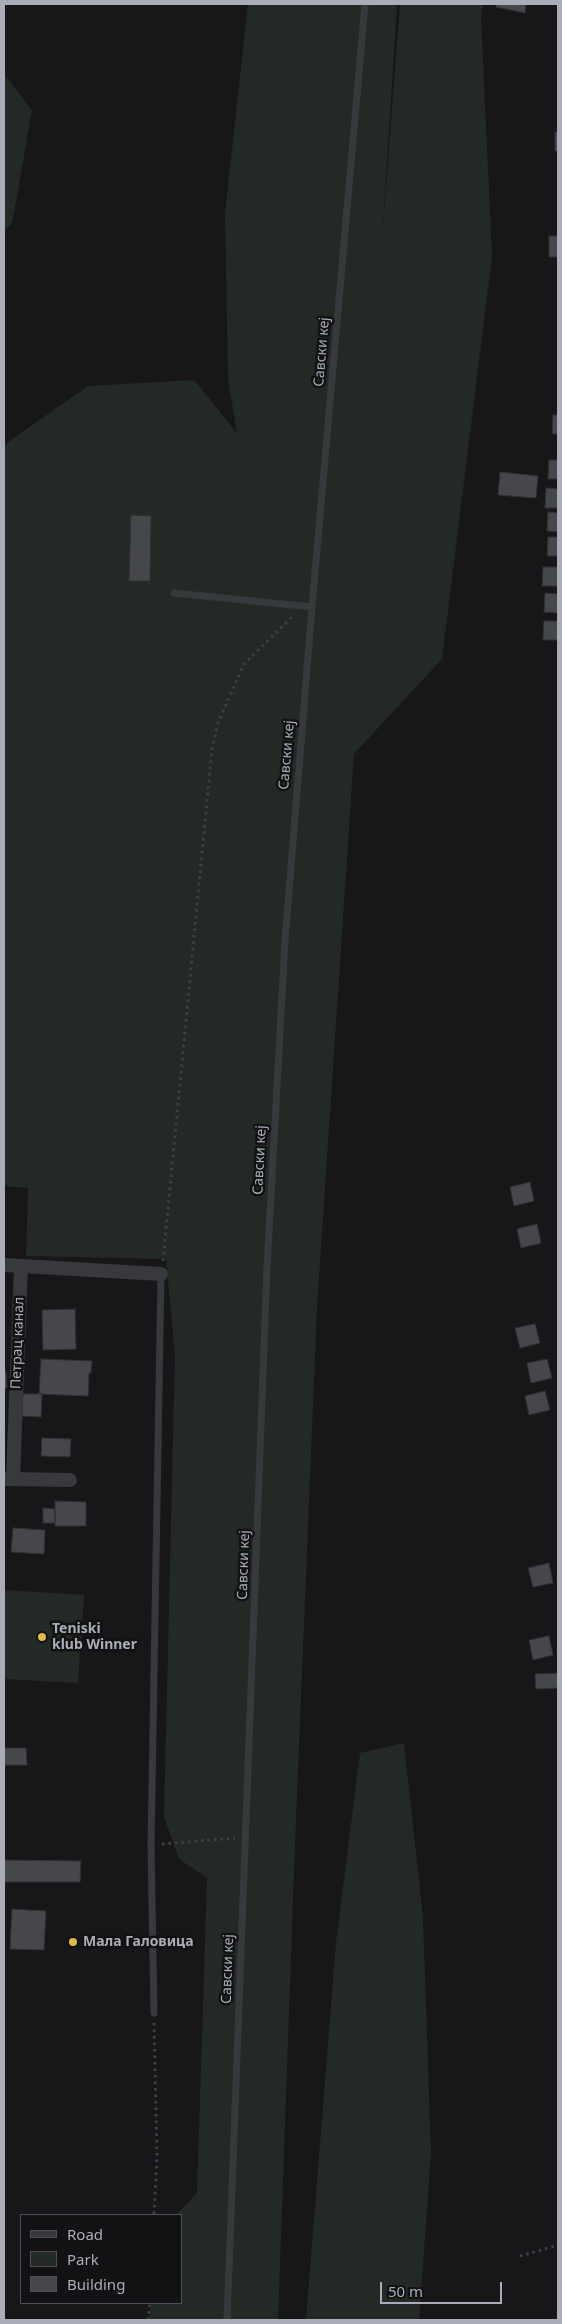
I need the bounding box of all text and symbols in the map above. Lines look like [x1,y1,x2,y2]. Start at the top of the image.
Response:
street label: Савски кеј [311,317,333,387]
street label: Савски кеј [276,720,298,790]
street label: Савски кеј [250,1125,270,1195]
street label: Петрац канал [8,1297,28,1389]
street label: Савски кеј [234,1530,254,1600]
place label: Teniski klub Winner [52,1621,137,1654]
marker: Teniski klub Winner [36,1631,48,1643]
place label: Мала Галовица [83,1934,194,1950]
street label: Савски кеј [218,1934,238,2004]
marker: Мала Галовица [67,1936,79,1948]
legend [20,2214,182,2304]
text: Road [67,2224,103,2244]
text: Park [67,2249,99,2269]
scale bar [382,2272,504,2304]
text: Building [67,2274,125,2294]
text: 50 m [388,2281,423,2301]

